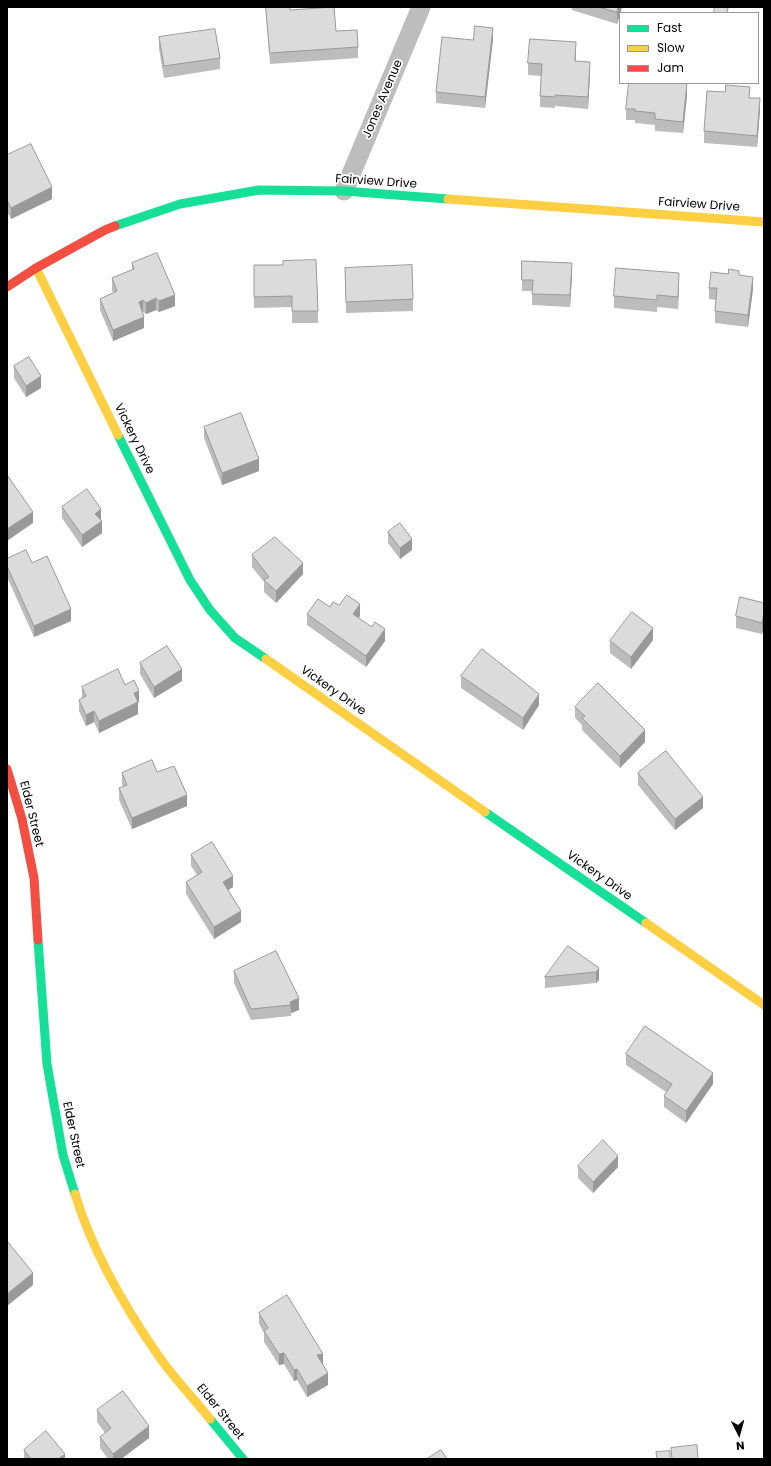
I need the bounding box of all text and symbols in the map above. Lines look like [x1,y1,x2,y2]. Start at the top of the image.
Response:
legend [619,12,759,84]
text: Fast [657,19,682,36]
text: Slow [657,39,685,56]
street label: Jones Avenue [360,58,406,140]
text: Jam [657,59,684,76]
street label: Fairview Drive [335,172,417,192]
street label: Fairview Drive [658,195,740,215]
street label: Vickery Drive [111,401,157,477]
street label: Vickery Drive [298,663,368,719]
street label: Elder Street [16,780,46,848]
street label: Vickery Drive [564,848,634,904]
street label: Elder Street [59,1101,87,1169]
street label: Elder Street [193,1381,247,1443]
north arrow [719,1414,759,1454]
text: N [735,1438,745,1454]

